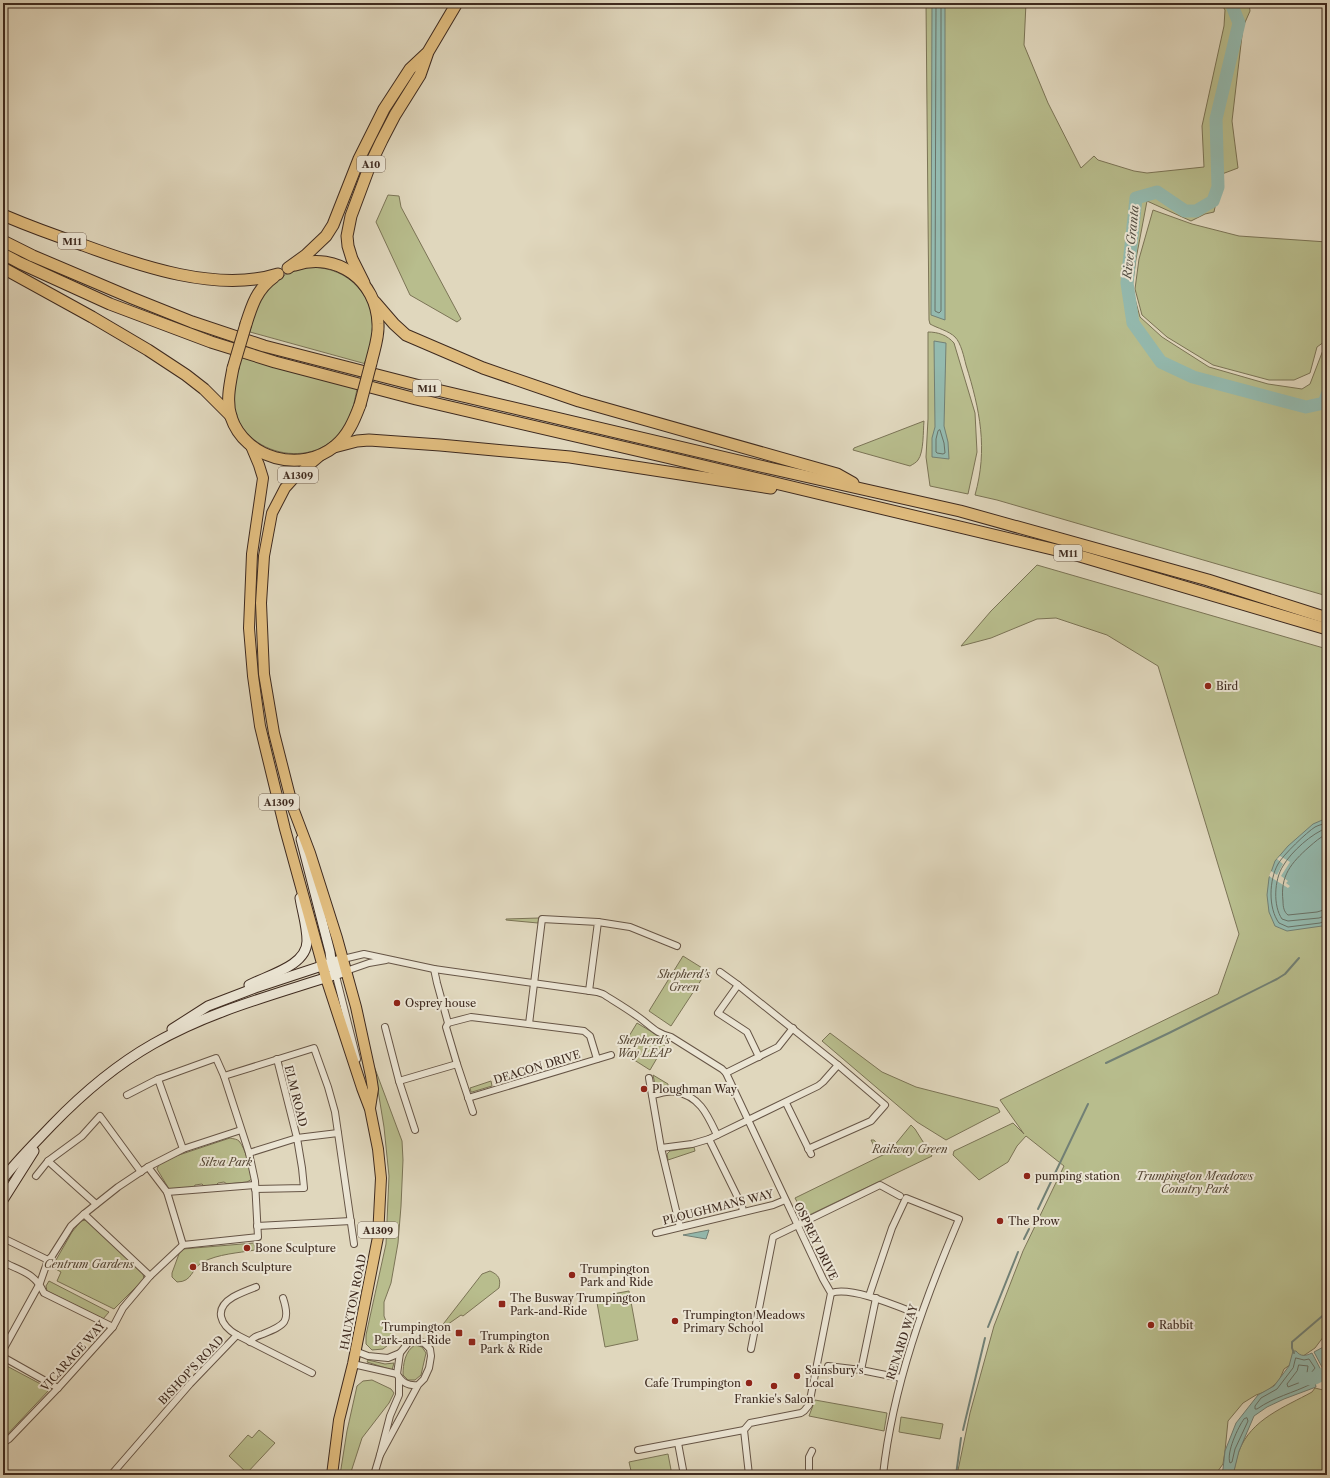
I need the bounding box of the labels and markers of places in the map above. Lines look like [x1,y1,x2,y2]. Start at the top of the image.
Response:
place label: Bird [1216,679,1238,693]
marker: Bird [1203,681,1213,691]
place label: Osprey house [405,996,476,1010]
marker: Osprey house [392,998,402,1008]
place label: Ploughman Way [652,1082,738,1096]
marker: Ploughman Way [639,1084,649,1094]
place label: pumping station [1035,1169,1120,1183]
marker: pumping station [1022,1171,1032,1181]
place label: The Prow [1008,1214,1060,1228]
marker: The Prow [995,1216,1005,1226]
place label: Bone Sculpture [255,1241,336,1255]
marker: Bone Sculpture [242,1243,252,1253]
place label: Branch Sculpture [201,1260,292,1274]
marker: Branch Sculpture [188,1262,198,1272]
place label: Trumpington Park and Ride [580,1262,653,1289]
marker: Trumpington Park and Ride [567,1270,577,1280]
place label: The Busway Trumpington Park-and-Ride [510,1291,646,1318]
marker: The Busway Trumpington Park-and-Ride [497,1299,507,1309]
place label: Trumpington Meadows Primary School [683,1308,805,1335]
marker: Trumpington Meadows Primary School [670,1316,680,1326]
place label: Rabbit [1159,1318,1193,1332]
place label: Trumpington Park-and-Ride [374,1320,451,1347]
marker: Rabbit [1146,1320,1156,1330]
marker: Trumpington Park-and-Ride [454,1328,464,1338]
place label: Trumpington Park & Ride [480,1329,550,1356]
marker: Trumpington Park & Ride [467,1337,477,1347]
place label: Sainsbury's Local [805,1363,864,1390]
marker: Sainsbury's Local [792,1371,802,1381]
place label: Cafe Trumpington [645,1376,741,1390]
marker: Cafe Trumpington [744,1378,754,1388]
marker: Frankie's Salon [769,1381,779,1391]
place label: Frankie's Salon [734,1392,814,1406]

